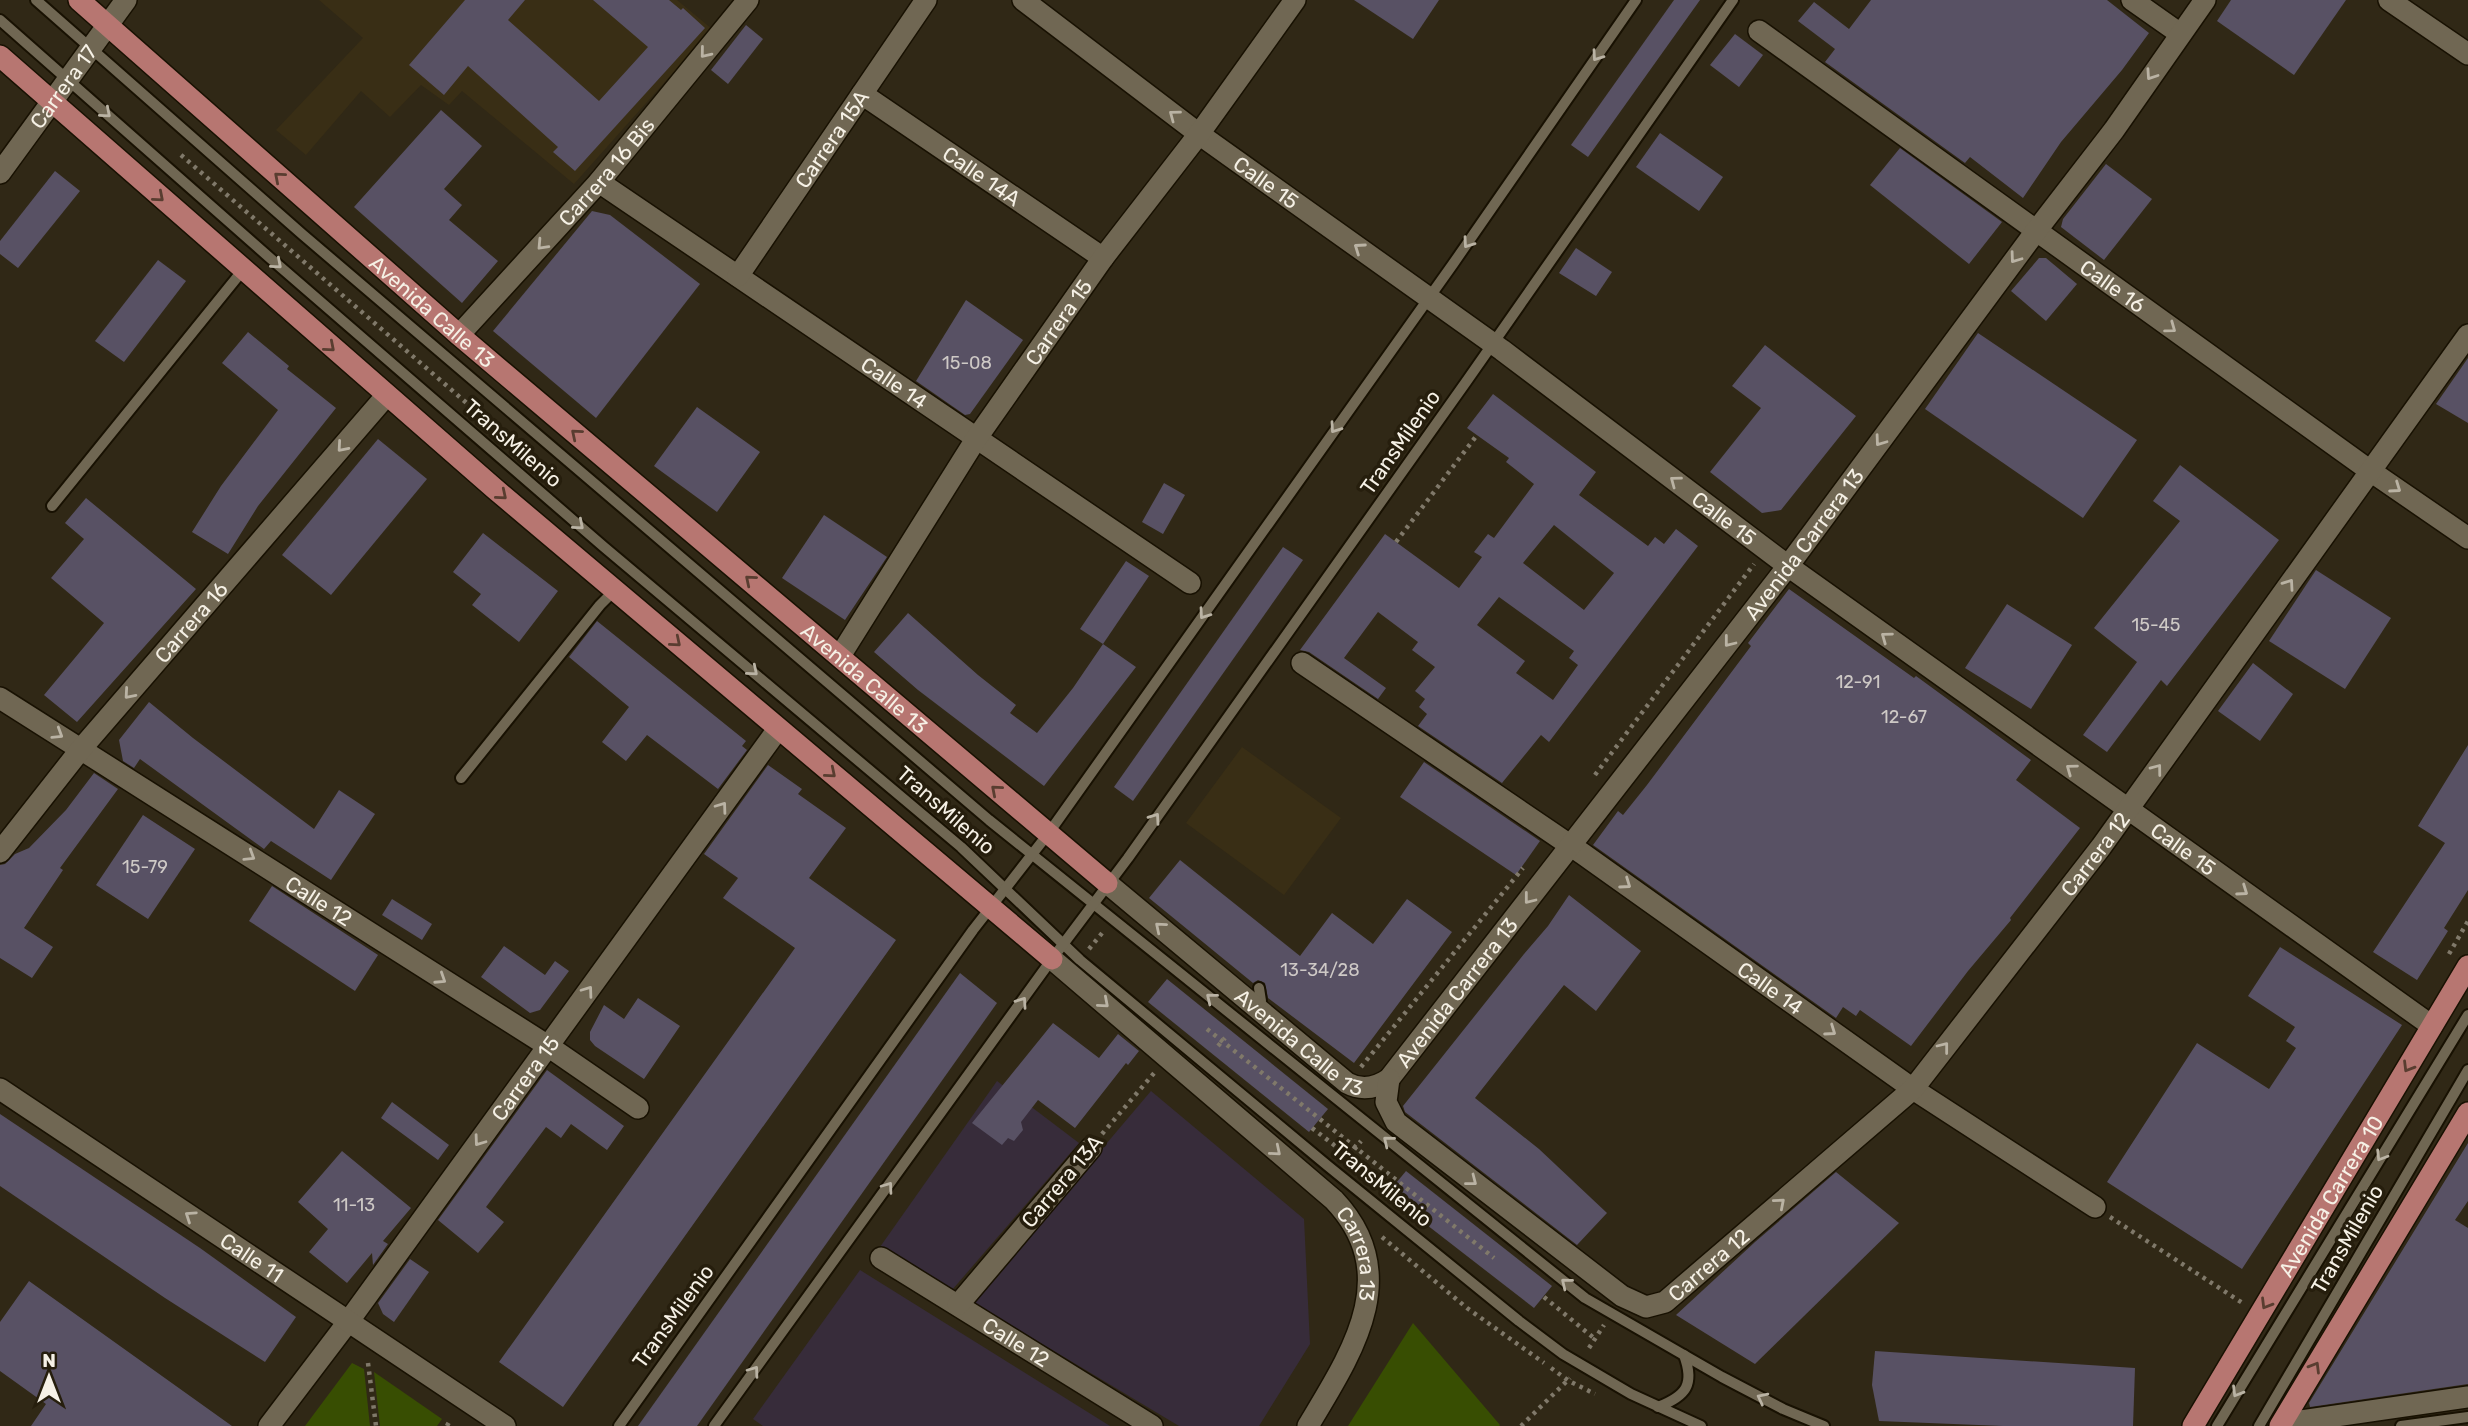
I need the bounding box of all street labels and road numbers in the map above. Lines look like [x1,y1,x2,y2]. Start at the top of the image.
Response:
street label: Carrera 17 [24,40,102,133]
street label: Carrera 15A [789,85,874,193]
street label: Carrera 16 Bis [553,112,659,231]
street label: Calle 14A [938,140,1026,211]
street label: Calle 15 [1229,150,1304,214]
street label: Avenida Calle 13 [365,250,500,373]
street label: Calle 16 [2075,254,2150,318]
street label: Carrera 15 [1019,274,1097,370]
street label: Calle 14 [856,351,932,414]
street label: TransMilenio [1355,385,1445,499]
street label: TransMilenio [459,394,567,492]
street label: Avenida Carrera 13 [1739,463,1869,624]
street label: Calle 15 [1687,486,1762,550]
street label: Carrera 16 [149,576,233,668]
street label: Avenida Calle 13 [796,618,933,739]
street label: TransMilenio [892,761,1000,859]
street label: Carrera 12 [2055,807,2135,901]
street label: Calle 15 [2146,817,2221,880]
street label: Calle 12 [281,870,357,931]
street label: Avenida Carrera 13 [1391,912,1522,1072]
street label: Calle 14 [1733,956,1808,1019]
street label: Avenida Calle 13 [1230,983,1366,1100]
street label: Carrera 15 [486,1031,564,1125]
street label: Avenida Carrera 10 [2273,1111,2388,1281]
street label: Carrera 13A [1016,1130,1108,1232]
street label: TransMilenio [1327,1136,1437,1232]
street label: TransMilenio [2306,1180,2388,1298]
street label: Carrera 13 [1332,1201,1381,1303]
street label: Carrera 12 [1663,1223,1754,1306]
street label: Calle 11 [216,1227,288,1287]
street label: TransMilenio [627,1259,719,1373]
street label: Calle 12 [978,1312,1054,1372]

